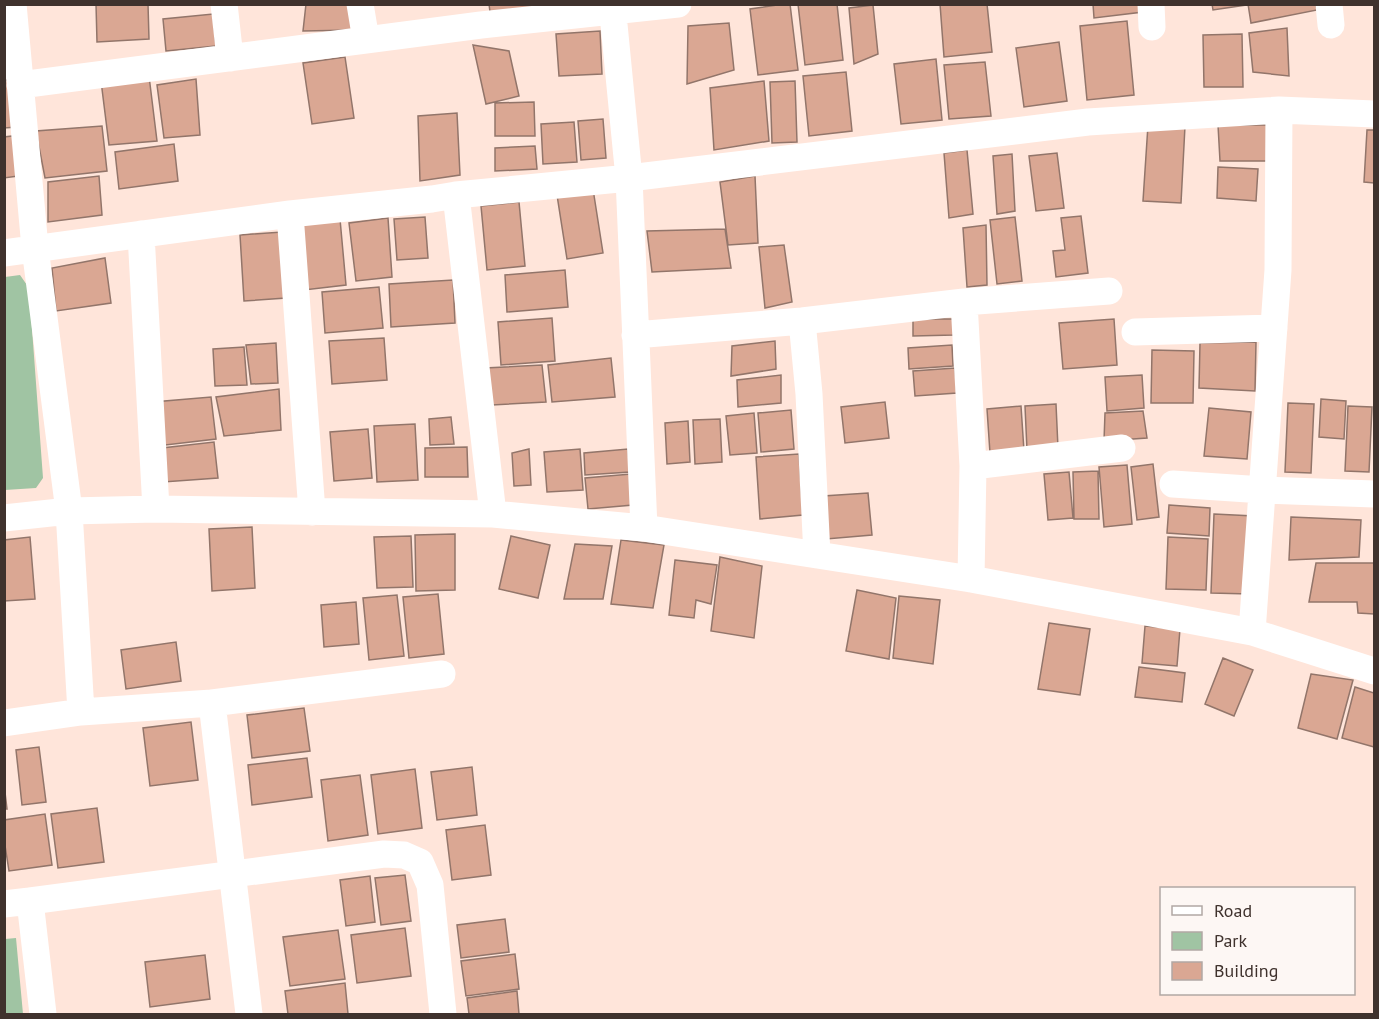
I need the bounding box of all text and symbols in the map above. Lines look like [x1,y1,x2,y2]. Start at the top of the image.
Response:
legend [1160,887,1355,995]
text: Road [1214,899,1252,922]
text: Park [1214,929,1247,952]
text: Building [1214,959,1278,982]

